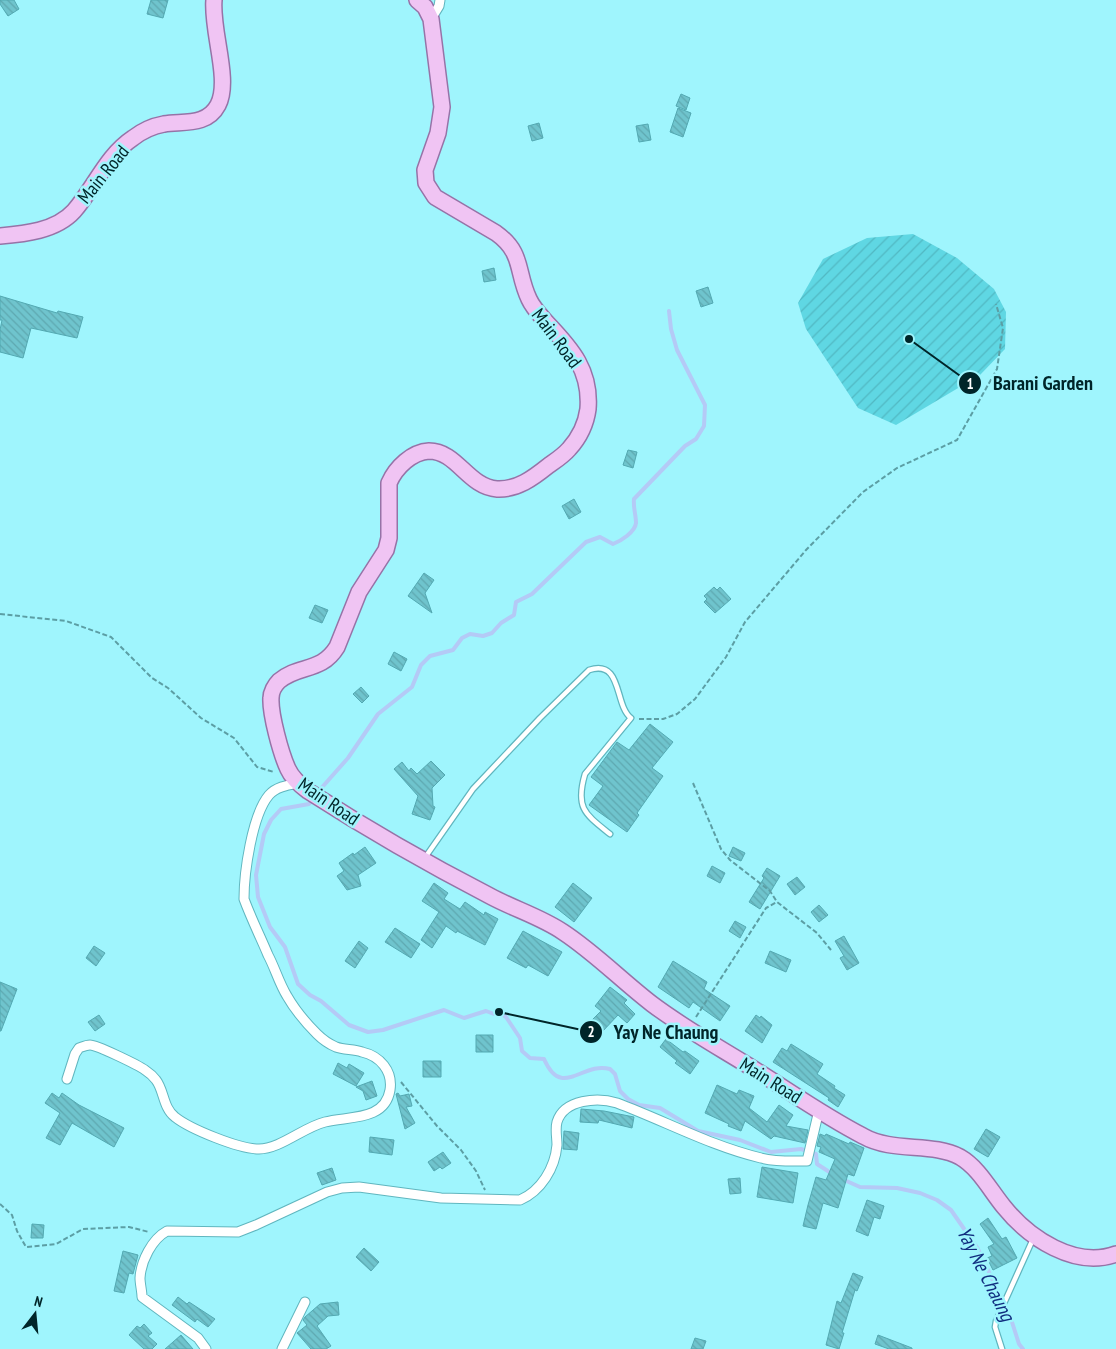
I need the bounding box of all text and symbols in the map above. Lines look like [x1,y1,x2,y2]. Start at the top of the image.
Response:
street label: Main Road [72,140,134,208]
street label: Main Road [527,303,587,373]
callout: Barani Garden [958,366,1103,401]
text: Barani Garden [993,370,1093,396]
text: 1 [966,374,974,393]
street label: Main Road [294,772,364,830]
callout: Yay Ne Chaung [578,1014,729,1049]
text: Yay Ne Chaung [613,1019,719,1045]
text: 2 [587,1022,595,1041]
street label: Main Road [736,1052,806,1108]
water label: Yay Ne Chaung [951,1222,1021,1327]
north arrow [10,1289,60,1339]
text: N [32,1292,45,1311]

